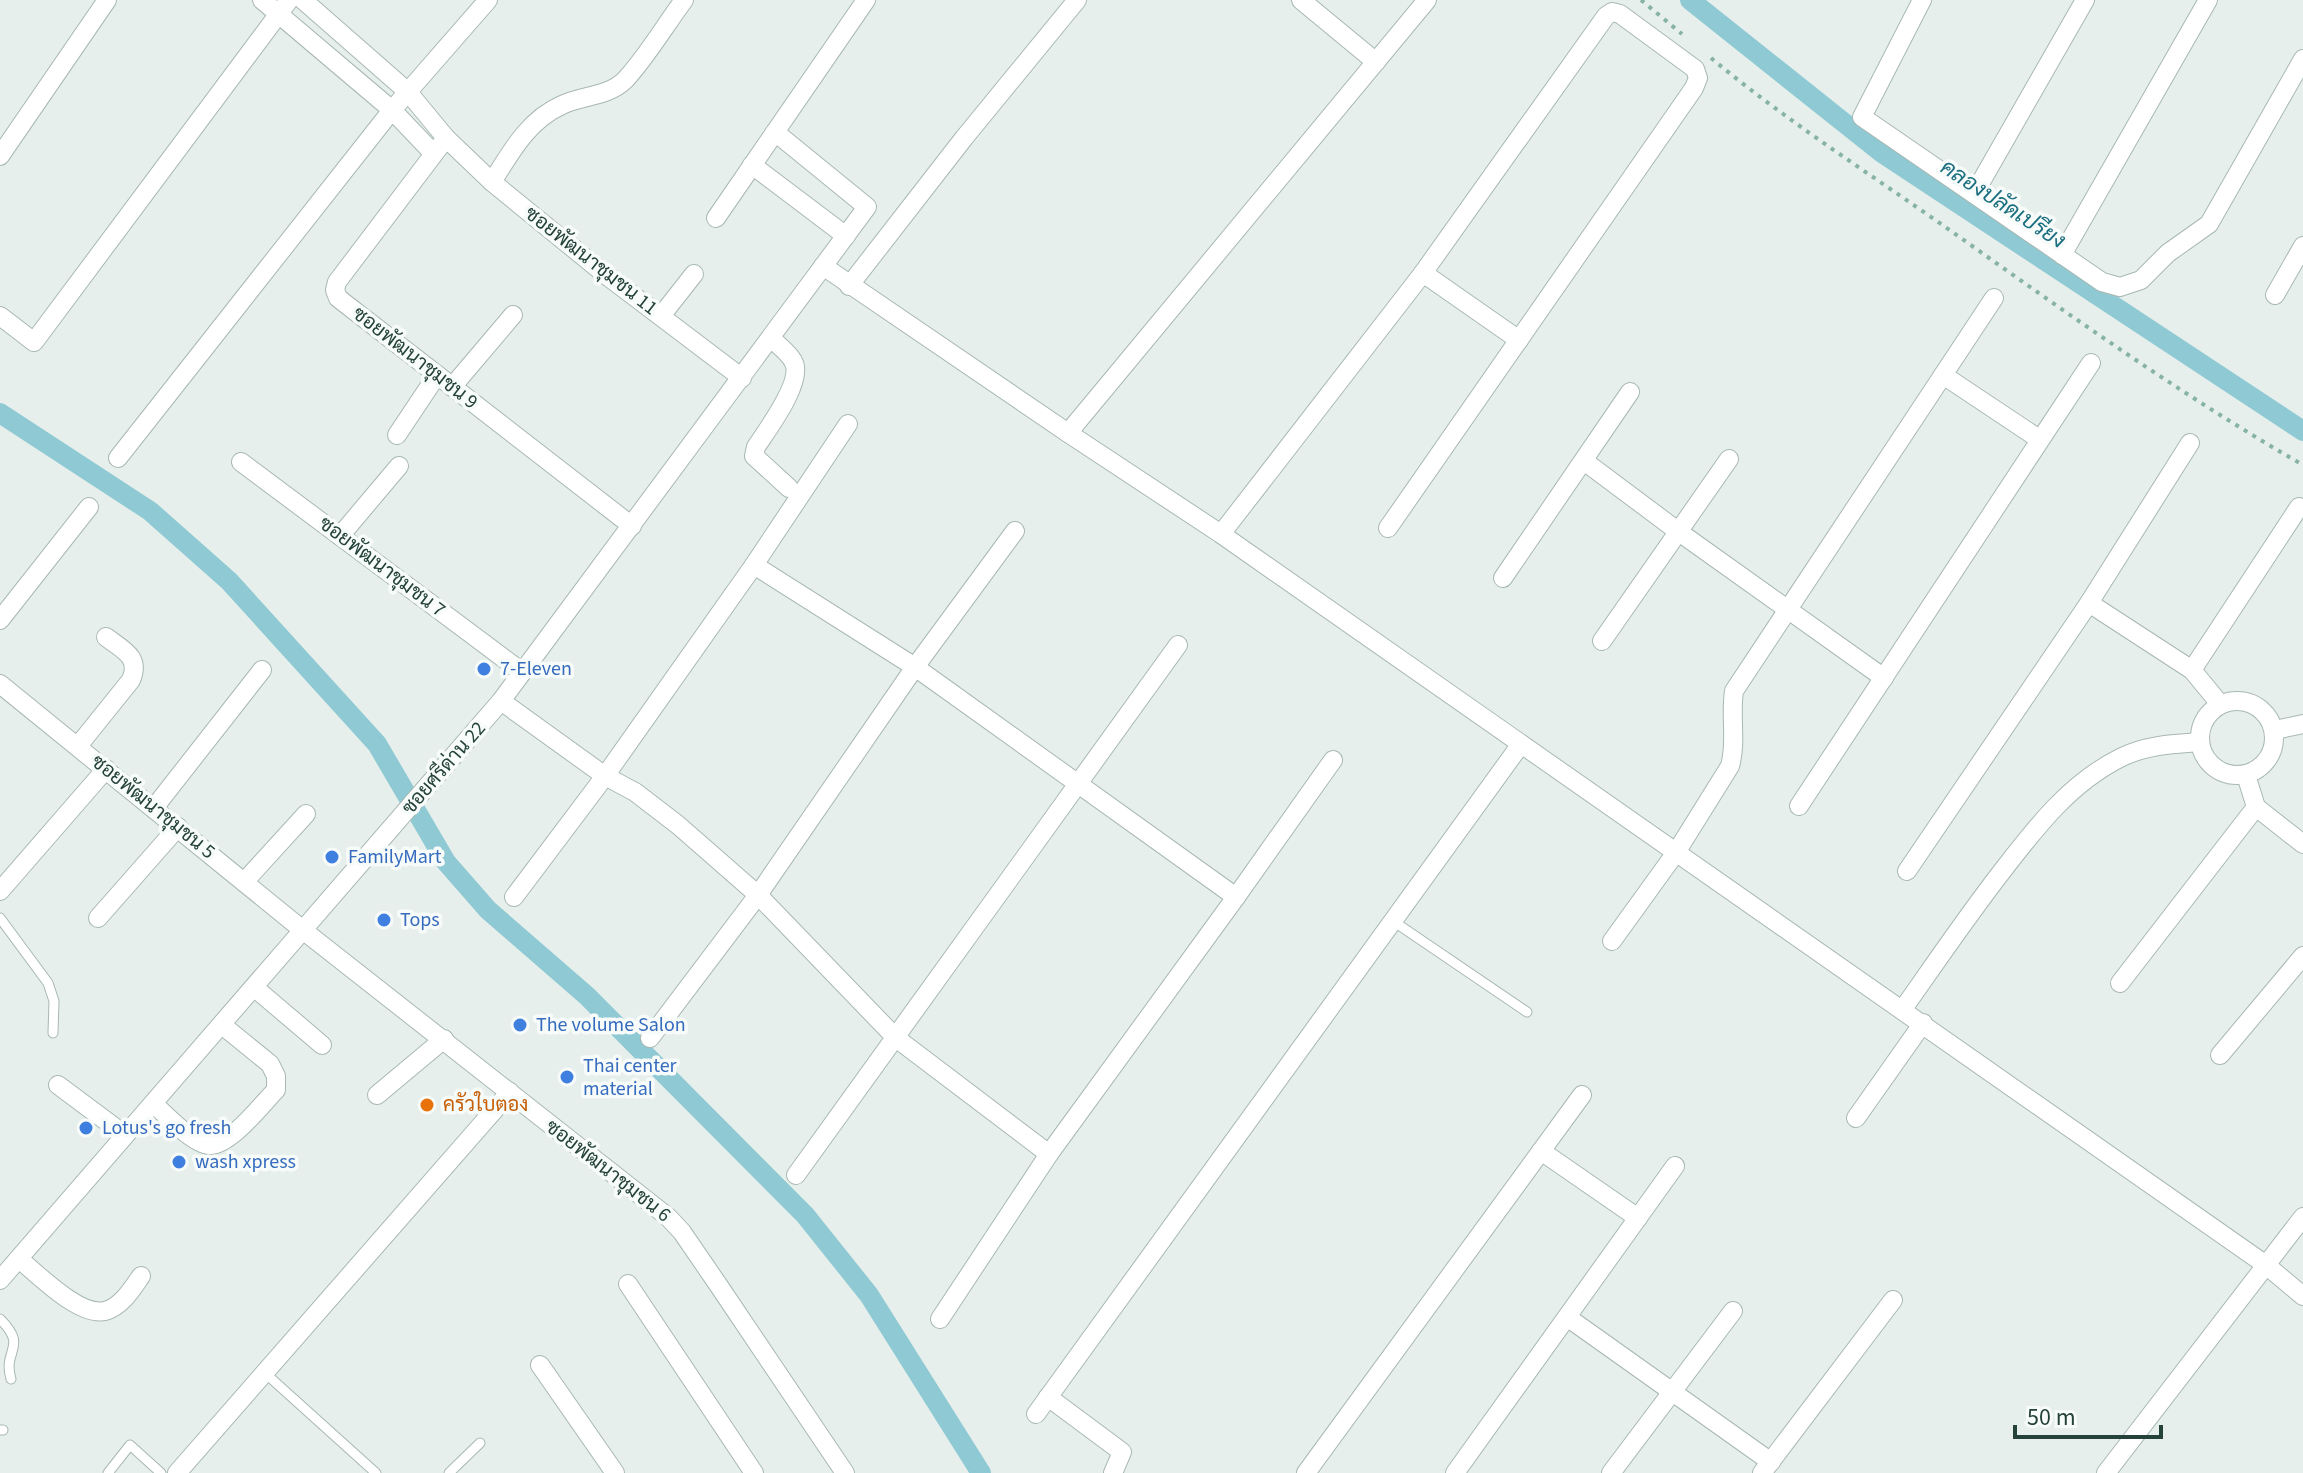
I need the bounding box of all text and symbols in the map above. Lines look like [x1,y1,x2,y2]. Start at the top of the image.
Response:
water label: คลองปลัดเปรียง [1934,151,2072,257]
street label: ซอยพัฒนาชุมชน 11 [519,200,663,322]
street label: ซอยพัฒนาชุมชน 9 [346,300,484,416]
street label: ซอยพัฒนาชุมชน 7 [313,510,451,624]
place label: 7-Eleven [500,655,572,683]
marker: 7-Eleven [475,660,493,678]
street label: ซอยศรีด่าน 22 [396,715,492,821]
street label: ซอยพัฒนาชุมชน 5 [85,748,221,866]
place label: FamilyMart [348,843,442,871]
marker: FamilyMart [323,848,341,866]
place label: Tops [400,906,440,934]
marker: Tops [375,911,393,929]
place label: The volume Salon [536,1011,686,1039]
marker: The volume Salon [511,1016,529,1034]
place label: Thai center material [583,1052,677,1103]
marker: Thai center material [558,1068,576,1086]
place label: ครัวใบตอง [443,1091,528,1119]
marker: ครัวใบตอง [418,1096,436,1114]
street label: ซอยพัฒนาชุมชน 6 [539,1113,677,1229]
place label: Lotus's go fresh [102,1114,231,1142]
marker: Lotus's go fresh [77,1119,95,1137]
place label: wash xpress [195,1148,296,1176]
marker: wash xpress [170,1153,188,1171]
scale bar [2015,1389,2161,1439]
text: 50 m [2027,1400,2076,1435]

